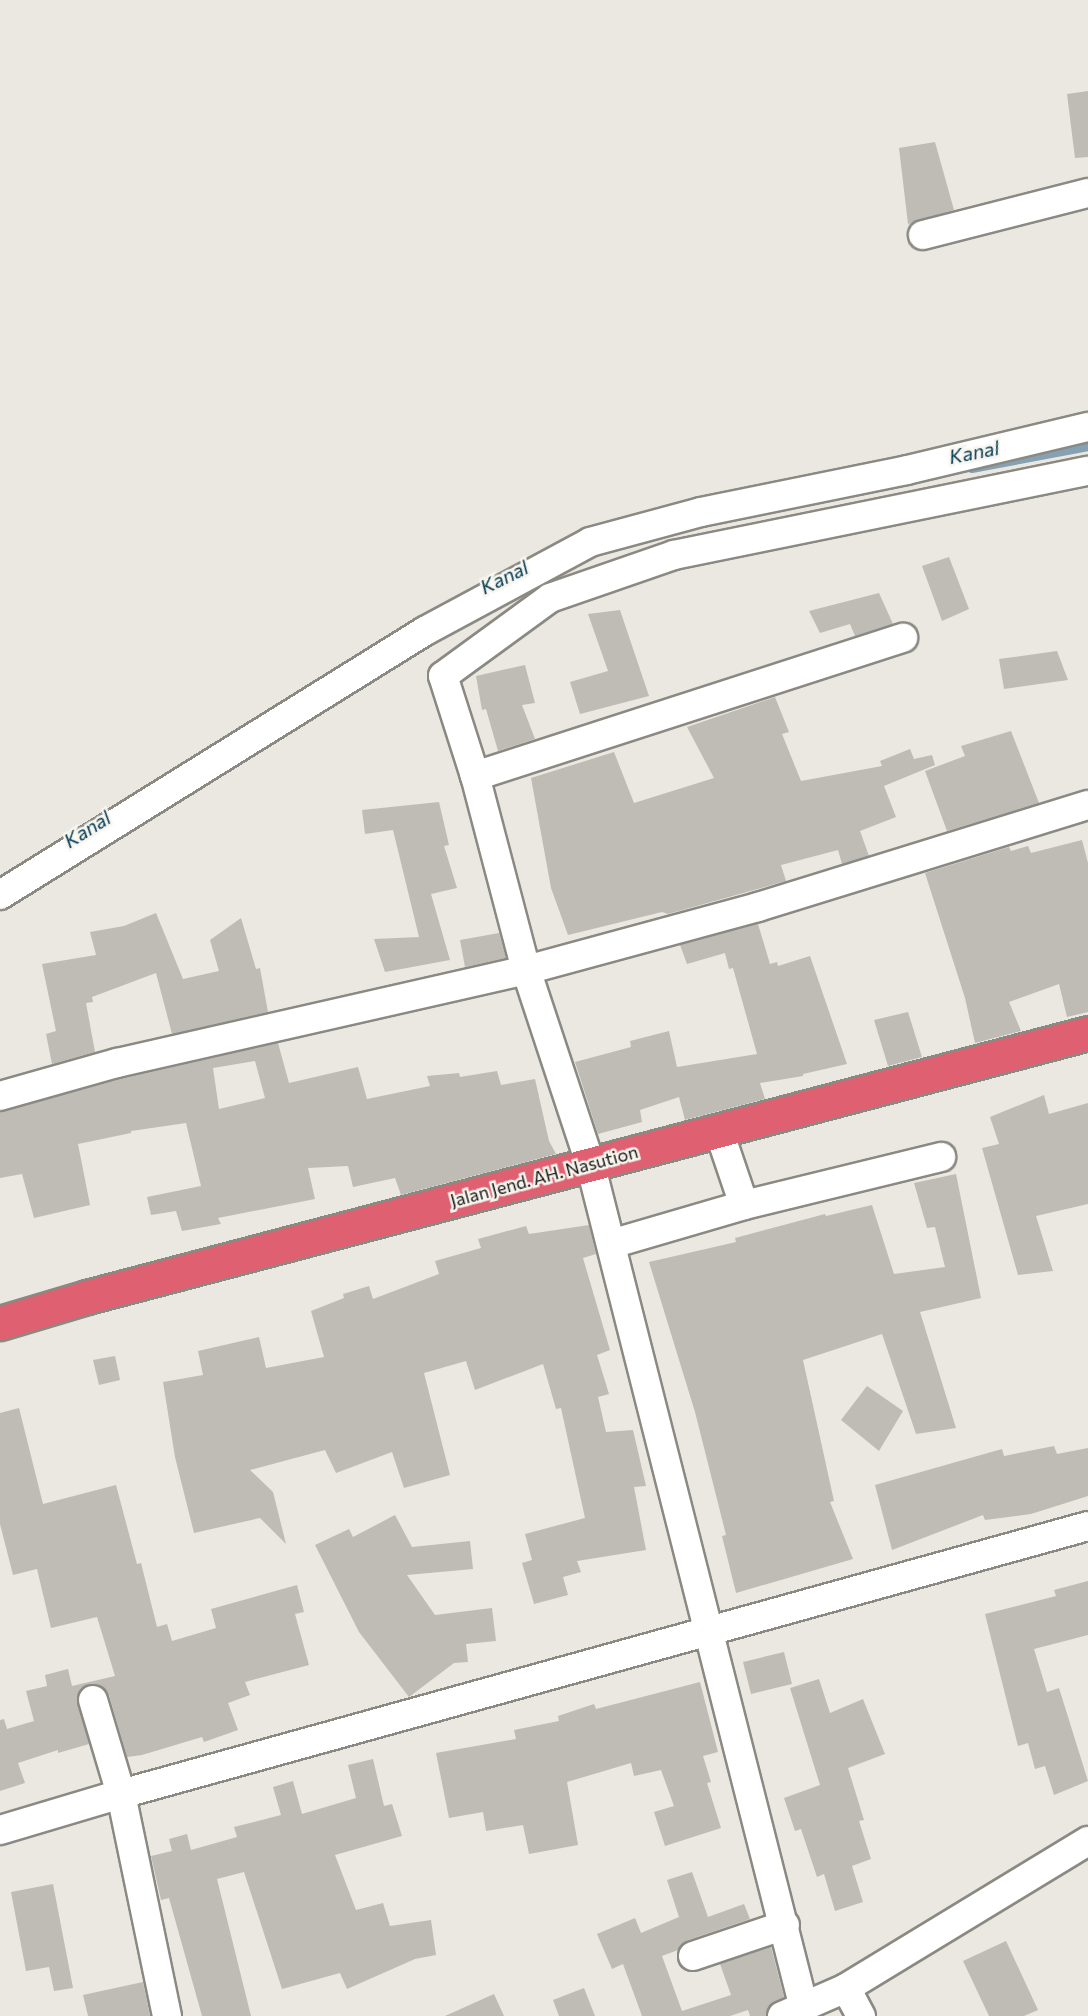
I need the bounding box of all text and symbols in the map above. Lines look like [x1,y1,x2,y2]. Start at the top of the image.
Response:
water label: Kanal [947,435,1001,469]
water label: Kanal [476,555,532,599]
water label: Kanal [59,805,115,853]
street label: Jalan Jend. AH. Nasution [448,1141,640,1211]

